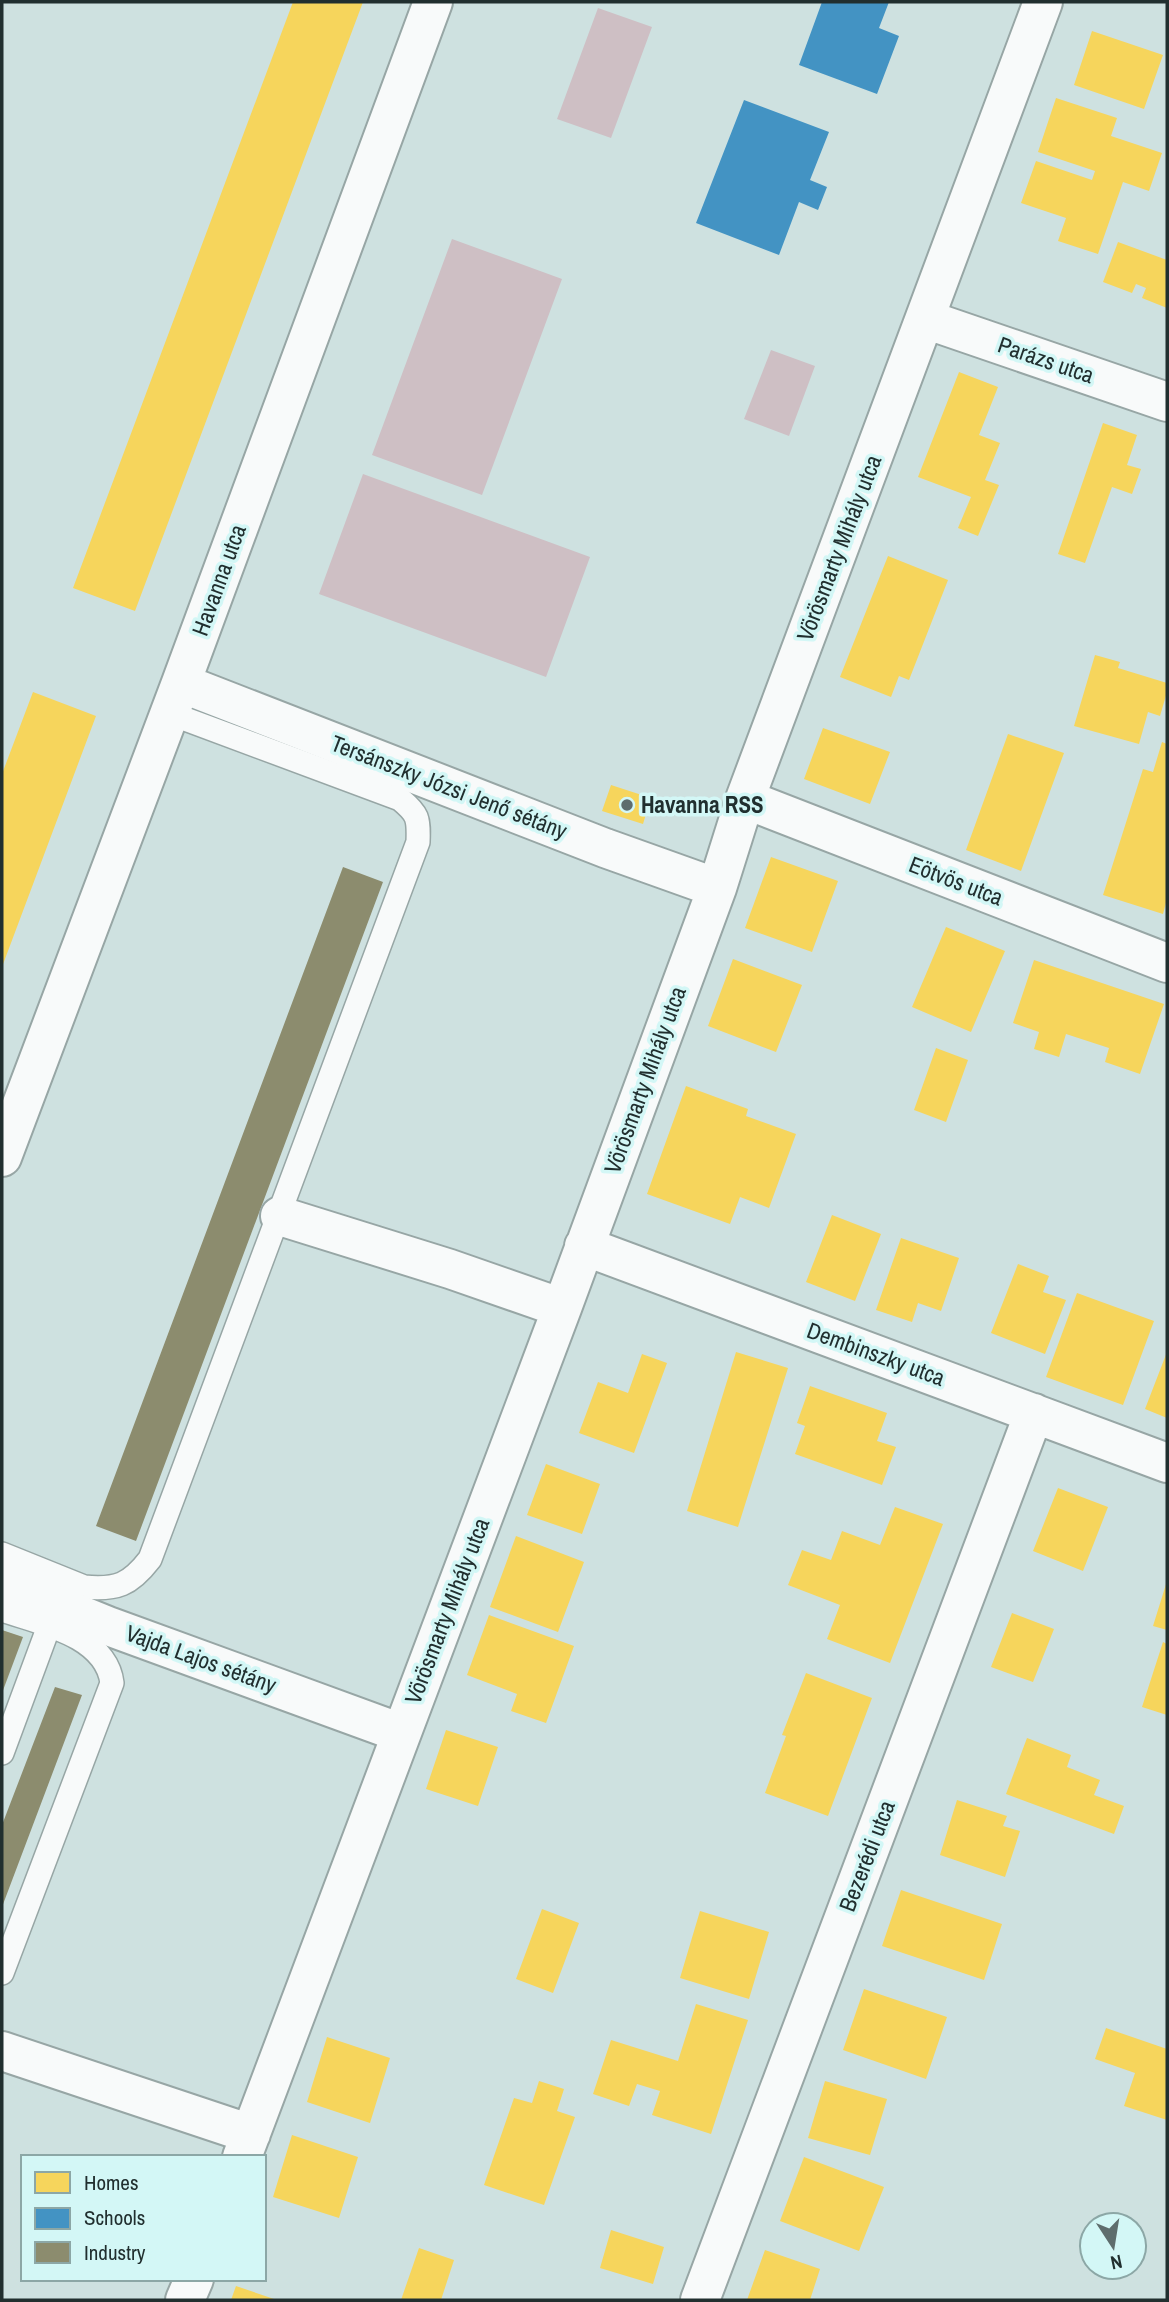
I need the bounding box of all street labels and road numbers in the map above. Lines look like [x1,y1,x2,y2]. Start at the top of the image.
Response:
street label: Parázs utca [994,329,1099,391]
street label: Vörösmarty Mihály utca [789,450,888,645]
street label: Havanna utca [184,519,253,640]
street label: Tersánszky Józsi Jenő sétány [327,727,572,846]
street label: Eötvös utca [905,848,1008,913]
street label: Vörösmarty Mihály utca [596,981,693,1178]
street label: Dembinszky utca [803,1314,950,1393]
street label: Vörösmarty Mihály utca [397,1513,496,1708]
street label: Vajda Lajos sétány [122,1617,281,1700]
street label: Bezerédi utca [831,1795,902,1916]

